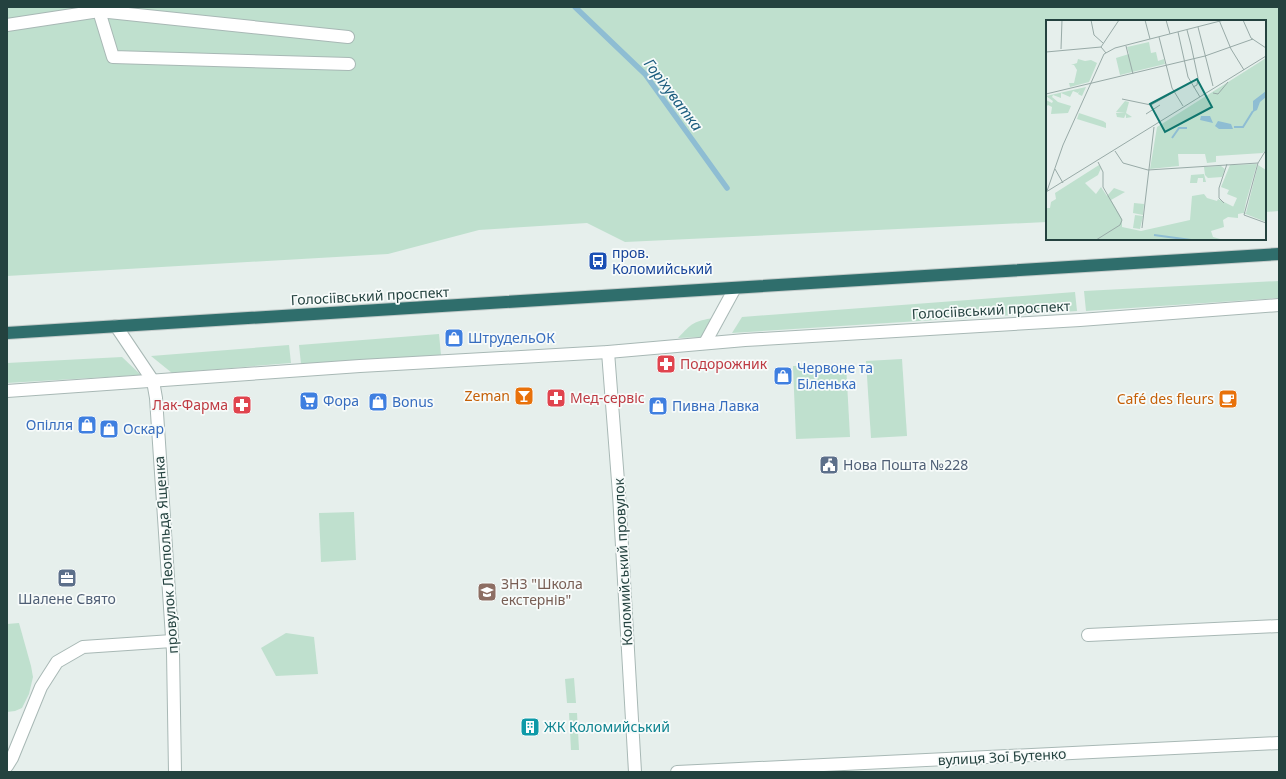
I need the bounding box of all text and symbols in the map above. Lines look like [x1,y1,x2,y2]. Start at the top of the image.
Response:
inset map [1046,20,1266,240]
water label: Горіхуватка [640,54,708,135]
place label: пров. Коломийський [612,243,713,278]
bus stop icon: пров. Коломийський [587,250,609,272]
street label: Голосіївський проспект [290,282,450,309]
street label: Голосіївський проспект [911,296,1071,323]
shop icon: ШтрудельОК [443,327,465,349]
place label: ШтрудельОК [468,328,555,347]
pharmacy icon: Подорожник [655,353,677,375]
place label: Подорожник [680,354,768,373]
place label: Червоне та Біленька [797,358,873,393]
shop icon: Червоне та Біленька [772,365,794,387]
bar icon: Zeman [513,385,535,407]
place label: Zeman [465,386,510,405]
pharmacy icon: Мед-сервіс [545,387,567,409]
place label: Мед-сервіс [570,388,645,407]
cafe icon: Café des fleurs [1217,388,1239,410]
place label: Café des fleurs [1117,389,1214,408]
supermarket icon: Фора [298,390,320,412]
place label: Фора [323,391,359,410]
shop icon: Bonus [367,391,389,413]
place label: Bonus [392,392,434,411]
pharmacy icon: Лак-Фарма [231,394,253,416]
place label: Лак-Фарма [152,395,228,414]
shop icon: Пивна Лавка [647,395,669,417]
place label: Пивна Лавка [672,396,759,415]
shop icon: Опілля [76,414,98,436]
place label: Опілля [26,415,73,434]
shop icon: Оскар [98,418,120,440]
place label: Оскар [123,419,164,438]
public building icon: Нова Пошта №228 [818,454,840,476]
place label: Нова Пошта №228 [843,455,968,474]
street label: провулок Леопольда Ященка [149,456,182,655]
street label: Коломийський провулок [609,477,636,646]
office icon: Шалене Свято [56,567,78,589]
place label: ЗНЗ "Школа екстернів" [501,574,583,609]
school or university icon: ЗНЗ "Школа екстернів" [476,581,498,603]
place label: Шалене Свято [18,589,116,608]
building icon: ЖК Коломийський [519,716,541,738]
place label: ЖК Коломийський [544,717,670,736]
street label: вулиця Зої Бутенко [937,744,1067,769]

